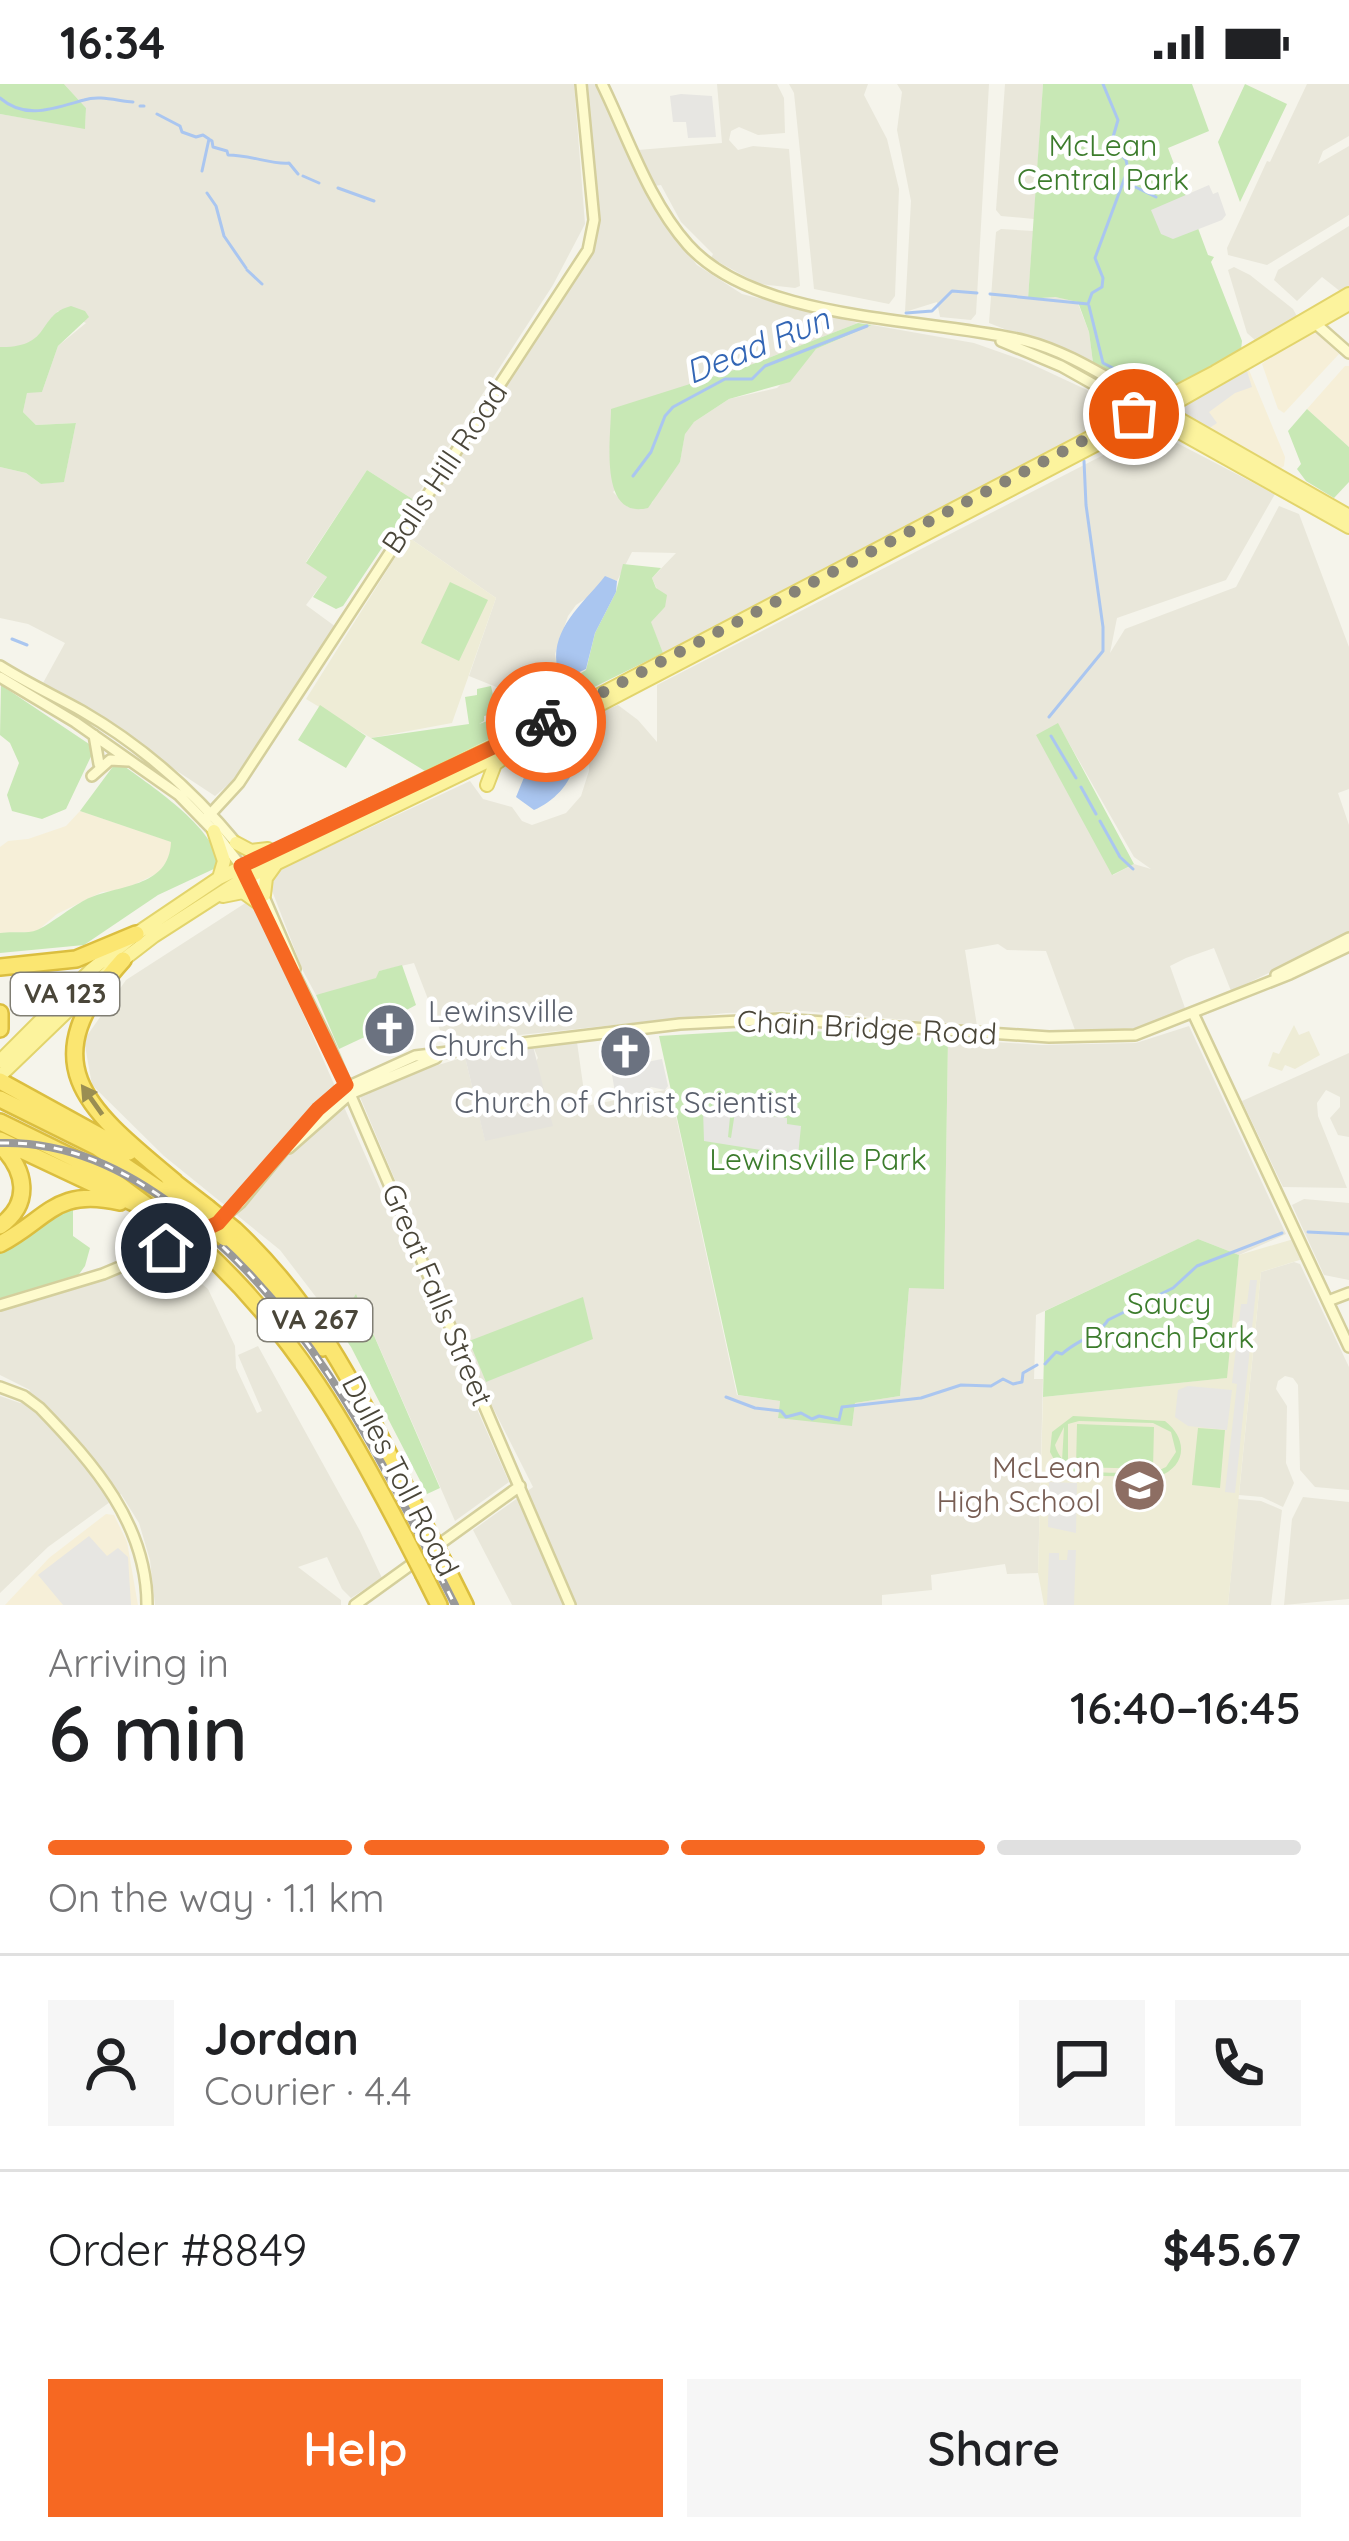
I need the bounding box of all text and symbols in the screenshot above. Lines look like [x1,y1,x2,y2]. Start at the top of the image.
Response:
text: 16:34 [60,14,165,70]
park label: McLean Central Park [1017,126,1189,198]
water label: Dead Run [679,297,836,392]
pin [1083,363,1185,465]
street label: Balls Hill Road [373,375,515,560]
icon: bag [1101,381,1167,447]
courier [486,662,606,782]
icon: bike [513,689,579,755]
road number: VA 123 [11,973,119,1015]
place label: Lewinsville Church [428,992,574,1064]
church icon: Lewinsville Church [361,1001,417,1057]
street label: Chain Bridge Road [736,1001,998,1053]
church icon: Church of Christ Scientist [598,1023,654,1079]
place label: Church of Christ Scientist [454,1083,798,1121]
one-way arrow [81,1084,104,1116]
park label: Lewinsville Park [709,1140,927,1178]
street label: Great Falls Street [374,1178,502,1412]
pin [115,1197,217,1299]
icon: home [133,1215,199,1281]
park label: Saucy Branch Park [1084,1284,1254,1356]
road number: VA 267 [258,1299,372,1341]
street label: Dulles Toll Road [334,1369,468,1582]
place label: McLean High School [936,1448,1101,1520]
school or university icon: McLean High School [1112,1457,1168,1513]
text: Arriving in [48,1638,229,1687]
text: 16:40–16:45 [1070,1679,1301,1735]
text: 6 min [48,1683,248,1781]
text: On the way · 1.1 km [48,1873,385,1922]
button: person [48,2000,174,2126]
button: chat [1019,2000,1145,2126]
button: phone [1175,2000,1301,2126]
text: Jordan [204,2010,359,2066]
text: Courier · 4.4 [204,2066,412,2115]
text: Order #8849 [48,2221,307,2277]
text: $45.67 [1163,2221,1301,2277]
button: Help [48,2379,663,2517]
button: Share [687,2379,1301,2517]

